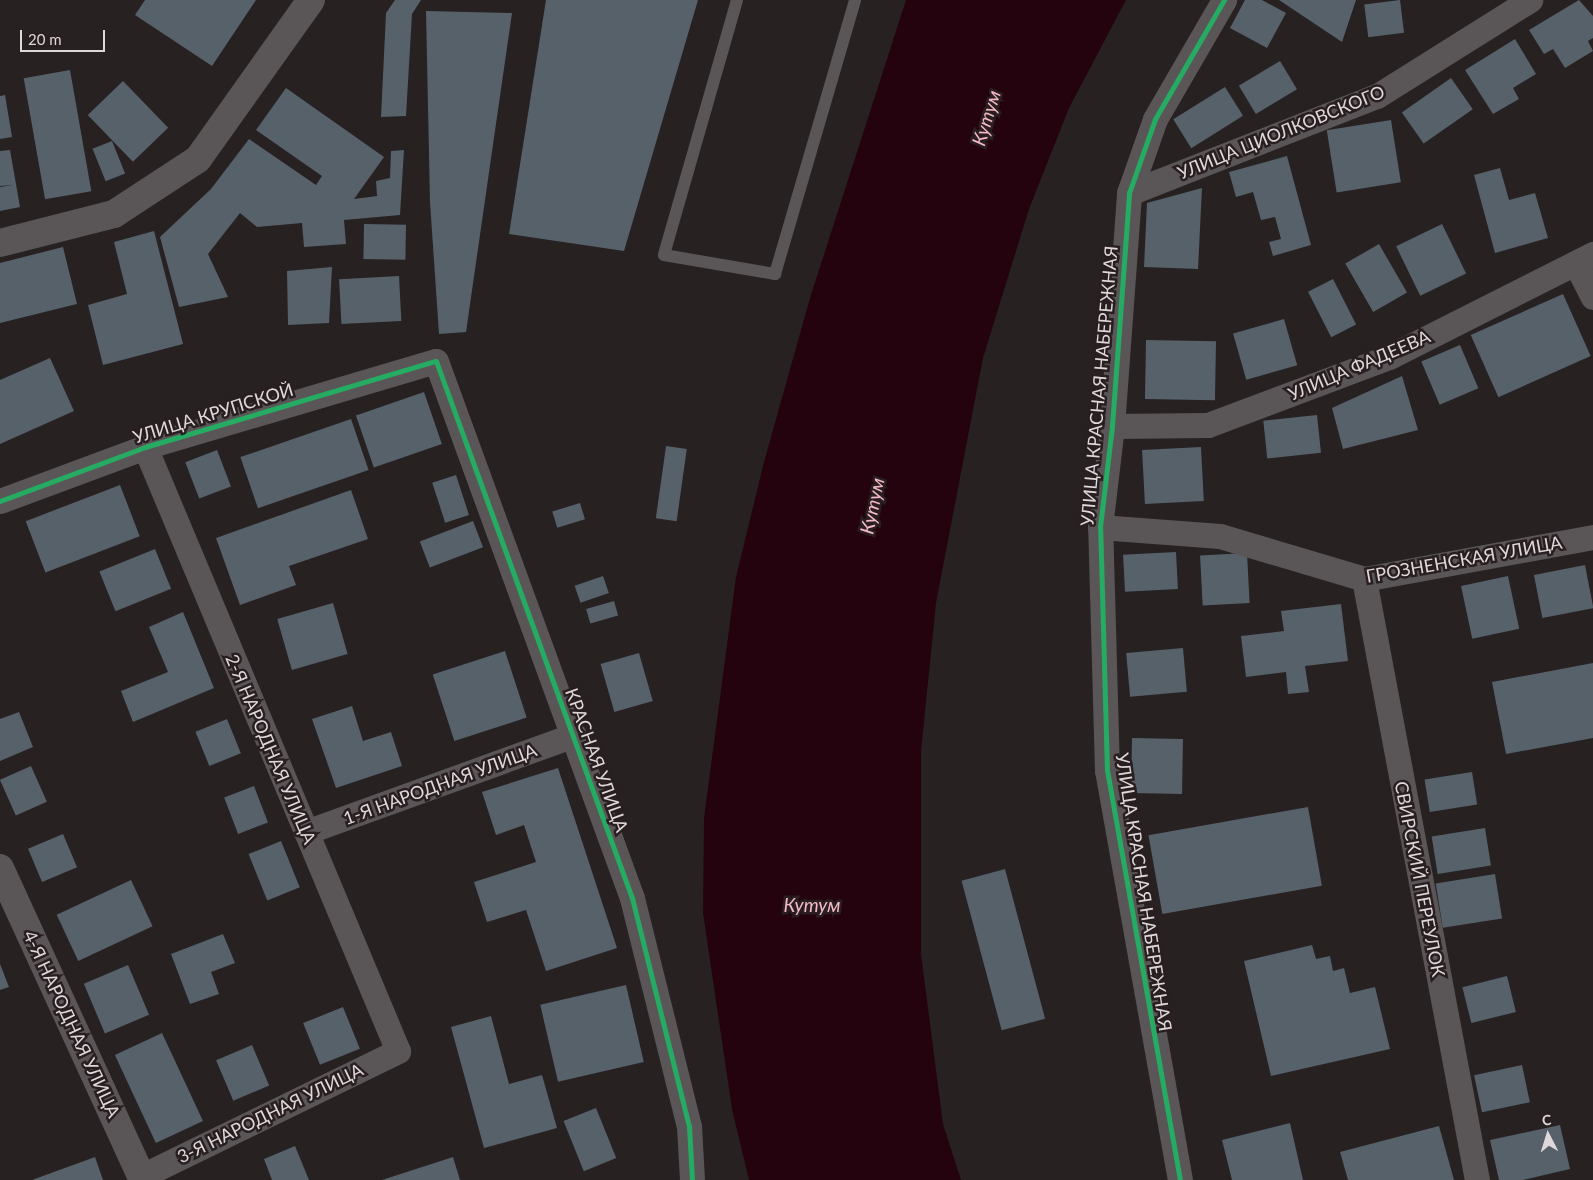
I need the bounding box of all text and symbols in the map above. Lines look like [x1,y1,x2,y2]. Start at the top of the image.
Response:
scale bar [22,20,108,52]
text: 20 m [28,30,62,48]
street label: УЛИЦА ЦИОЛКОВСКОГО [1174,80,1388,184]
water label: Кутум [967,87,1005,149]
street label: УЛИЦА КРАСНАЯ НАБЕРЕЖНАЯ [1076,245,1122,527]
street label: УЛИЦА ФАДЕЕВА [1285,325,1433,405]
street label: УЛИЦА КРУПСКОЙ [130,378,296,448]
water label: Кутум [855,476,889,536]
street label: ГРОЗНЕНСКАЯ УЛИЦА [1364,531,1564,587]
street label: 2-Я НАРОДНАЯ УЛИЦА [221,651,321,847]
street label: КРАСНАЯ УЛИЦА [561,685,633,835]
street label: 1-Я НАРОДНАЯ УЛИЦА [340,739,540,829]
street label: УЛИЦА КРАСНАЯ НАБЕРЕЖНАЯ [1111,751,1177,1033]
street label: СВИРСКИЙ ПЕРЕУЛОК [1390,779,1450,979]
water label: Кутум [784,894,840,916]
street label: 4-Я НАРОДНАЯ УЛИЦА [19,927,125,1121]
street label: 3-Я НАРОДНАЯ УЛИЦА [174,1059,366,1167]
north arrow [1523,1110,1573,1160]
text: С [1541,1111,1552,1128]

